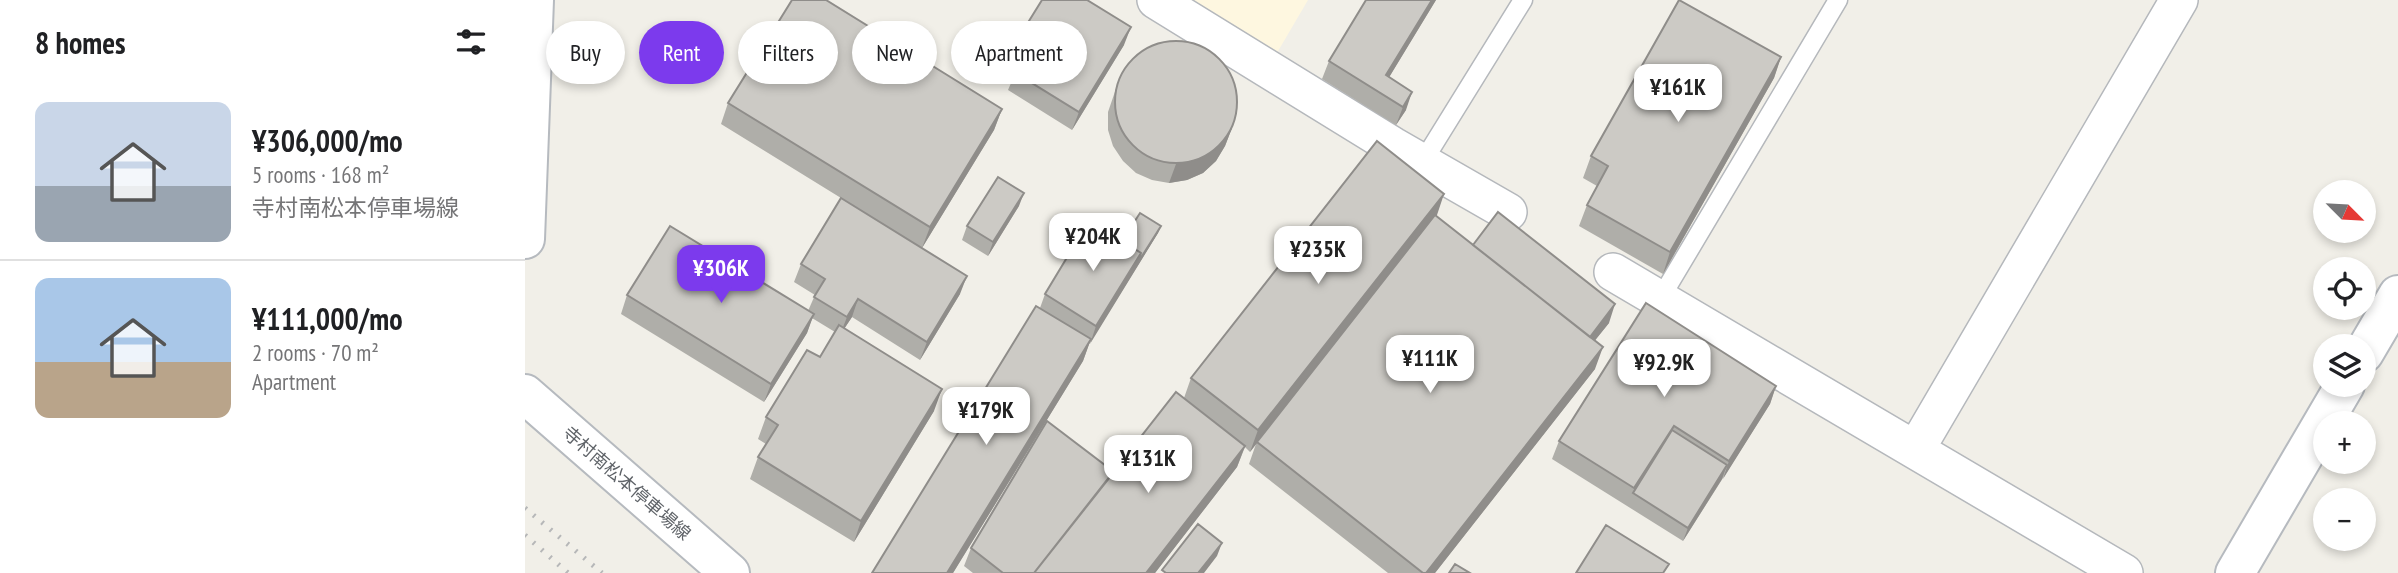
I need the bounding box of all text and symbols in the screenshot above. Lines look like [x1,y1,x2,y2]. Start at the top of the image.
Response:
chip: Buy [546,21,625,84]
chip: Rent [639,21,724,84]
chip: Filters [738,21,838,84]
chip: New [852,21,937,84]
chip: Apartment [951,21,1087,84]
text: 8 homes [35,23,126,62]
icon: filters [452,23,490,61]
pin: ¥161K [1629,64,1727,124]
text: ¥161K [1650,72,1706,101]
text: ¥306,000/mo [252,121,403,160]
icon: home [91,130,175,214]
text: 5 rooms · 168 m² [252,160,389,189]
north arrow [2313,180,2377,243]
map controls [2313,180,2376,551]
text: 寺村南松本停車場線 [252,193,459,222]
pin: ¥204K [1044,214,1142,273]
text: ¥204K [1065,221,1121,250]
pin: ¥235K [1269,226,1367,286]
text: ¥235K [1290,234,1346,263]
pin: ¥306K [672,246,770,305]
text: ¥306K [693,253,749,282]
button: locate [2313,257,2376,320]
text: ¥111,000/mo [252,299,403,338]
icon: home [91,306,175,390]
button: layers [2313,334,2376,397]
pin: ¥111K [1381,336,1479,395]
text: 2 rooms · 70 m² [252,338,379,367]
pin: ¥92.9K [1607,340,1721,399]
text: ¥111K [1402,343,1458,372]
text: ¥92.9K [1634,347,1694,376]
text: Apartment [252,367,336,396]
pin: ¥179K [937,388,1035,447]
text: ¥179K [958,395,1014,424]
button: + [2313,411,2376,474]
street label: 寺村南松本停車場線 [558,421,696,545]
pin: ¥131K [1099,435,1197,495]
text: ¥131K [1120,443,1176,472]
button: − [2313,488,2376,551]

